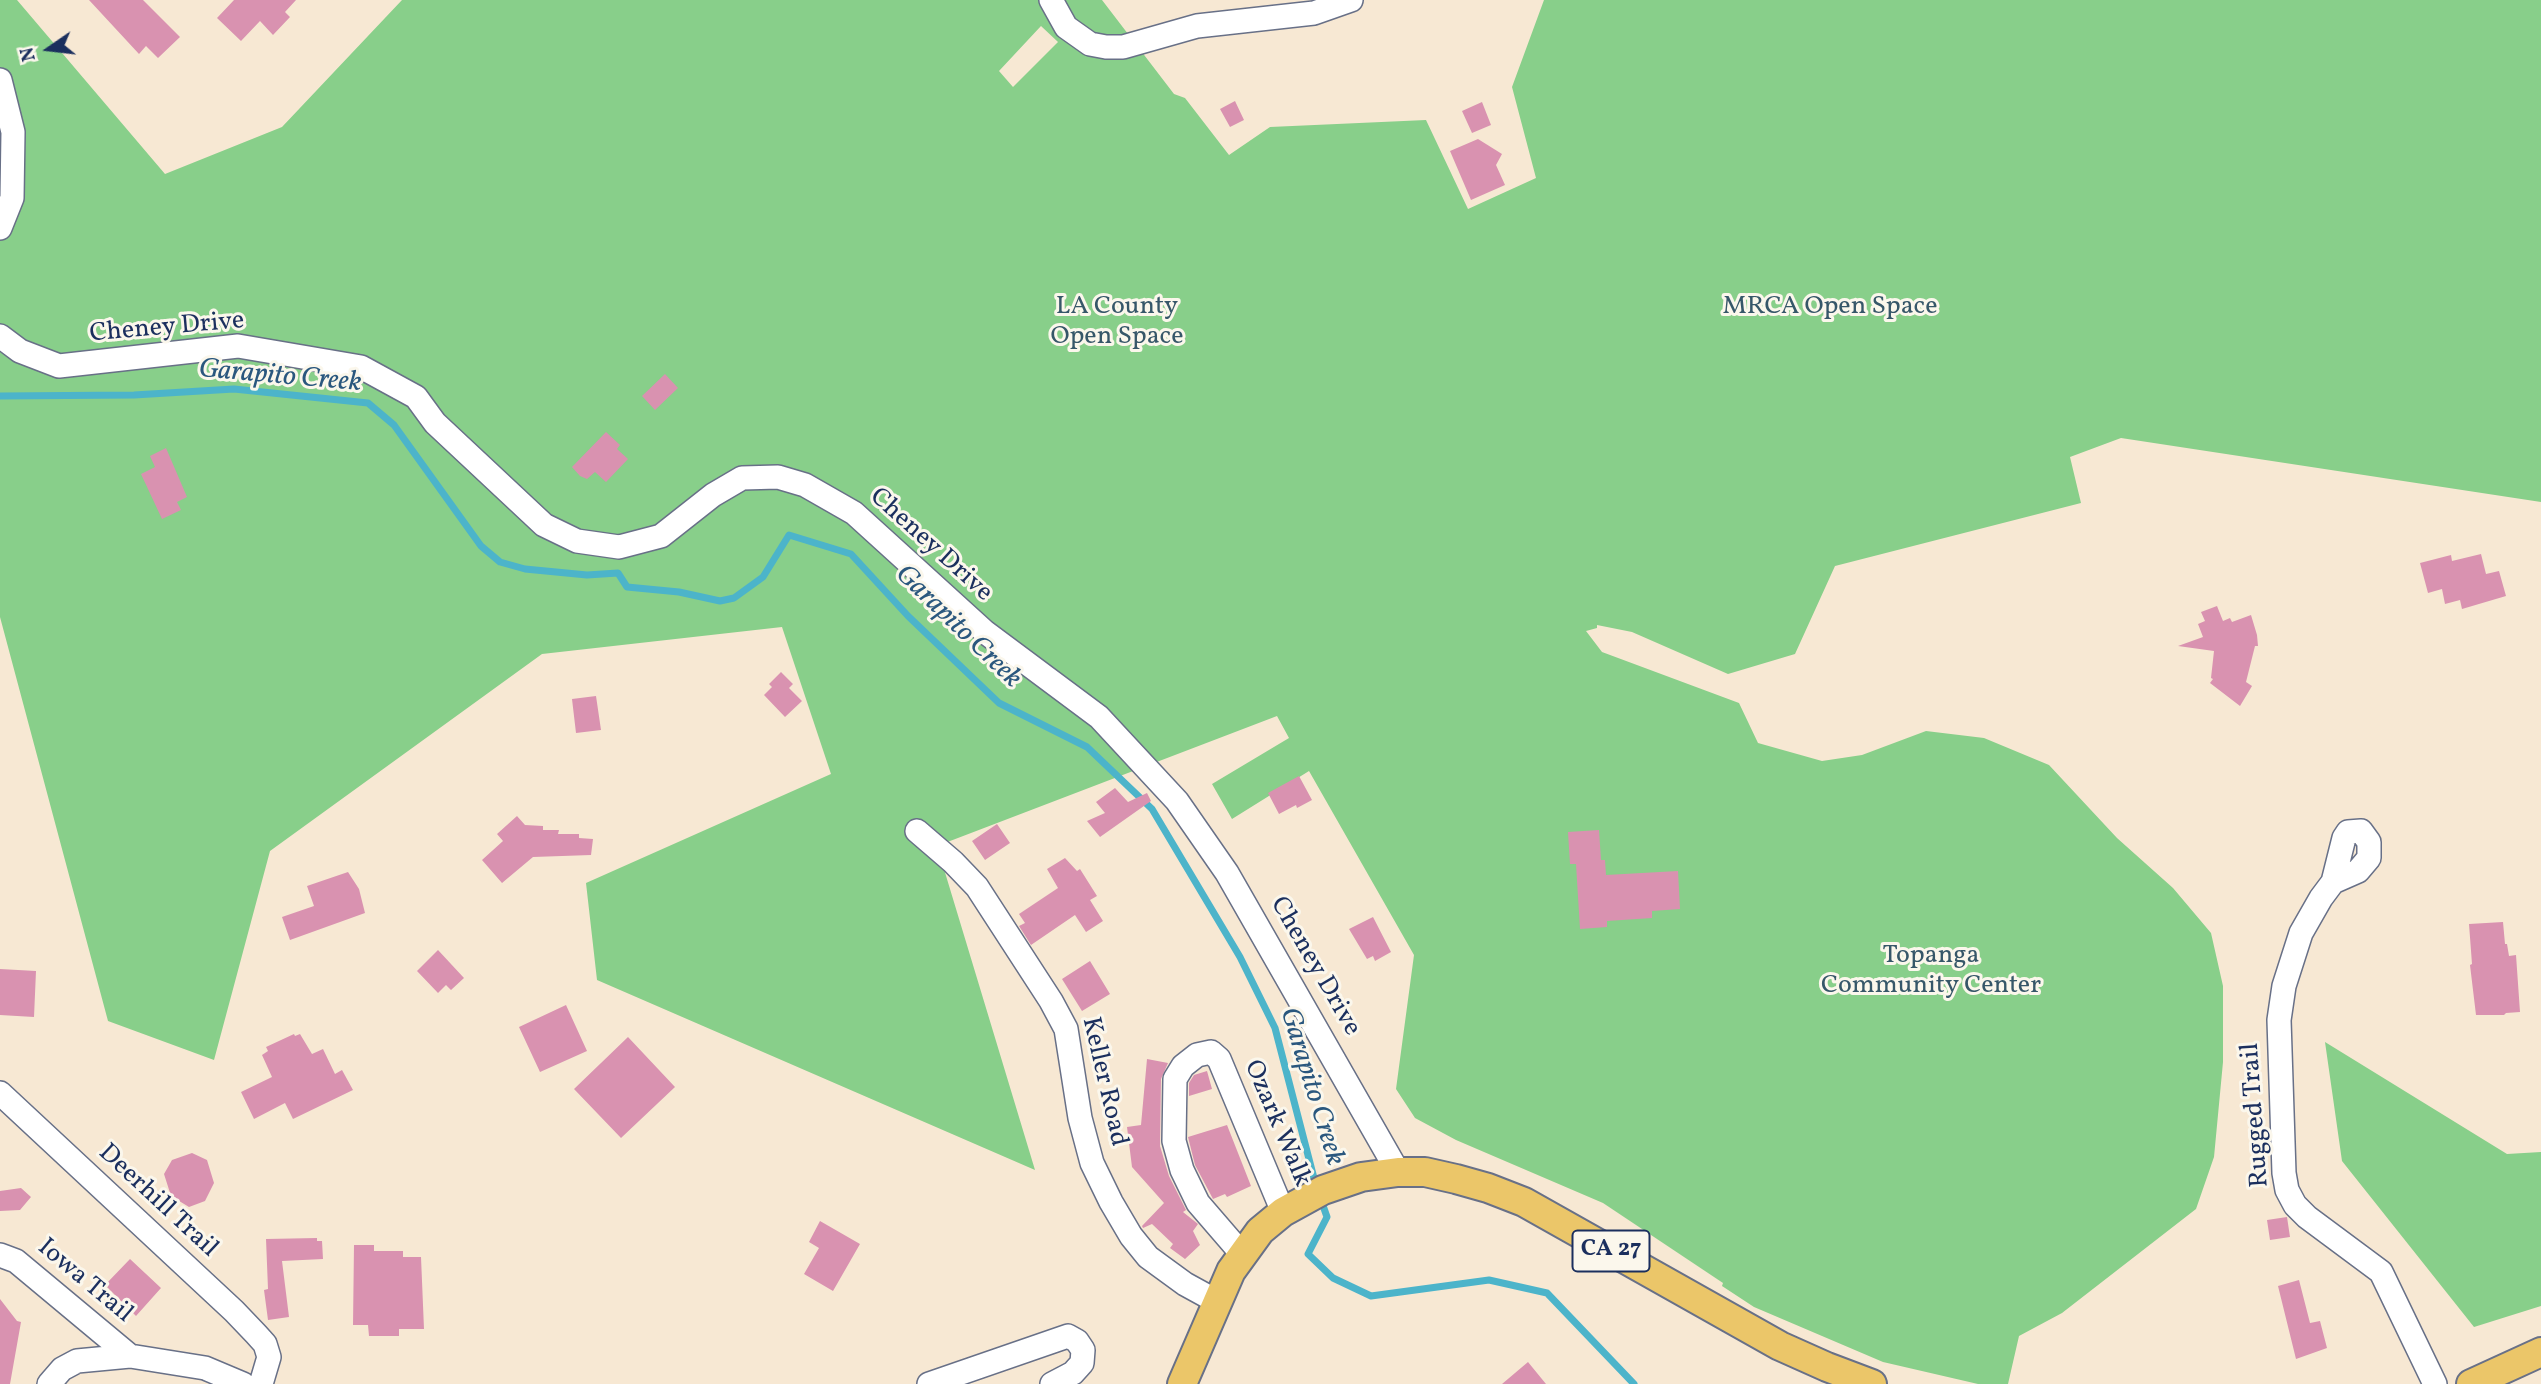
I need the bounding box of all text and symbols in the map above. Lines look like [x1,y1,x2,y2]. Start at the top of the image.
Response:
north arrow [14,14,84,84]
text: N [14,44,43,64]
park label: LA County Open Space [1050,292,1184,354]
park label: MRCA Open Space [1722,292,1938,324]
street label: Cheney Drive [88,307,246,351]
water label: Garapito Creek [197,354,363,402]
street label: Cheney Drive [862,483,998,609]
water label: Garapito Creek [887,559,1027,697]
street label: Cheney Drive [1262,892,1366,1042]
park label: Topanga Community Center [1821,941,2041,1002]
water label: Garapito Creek [1270,1004,1350,1170]
street label: Keller Road [1073,1014,1133,1150]
street label: Rugged Trail [2236,1042,2278,1188]
street label: Ozark Walk [1235,1056,1317,1192]
street label: Deerhill Trail [91,1139,223,1265]
road number: CA 27 [1572,1231,1650,1272]
street label: Iowa Trail [30,1233,138,1331]

